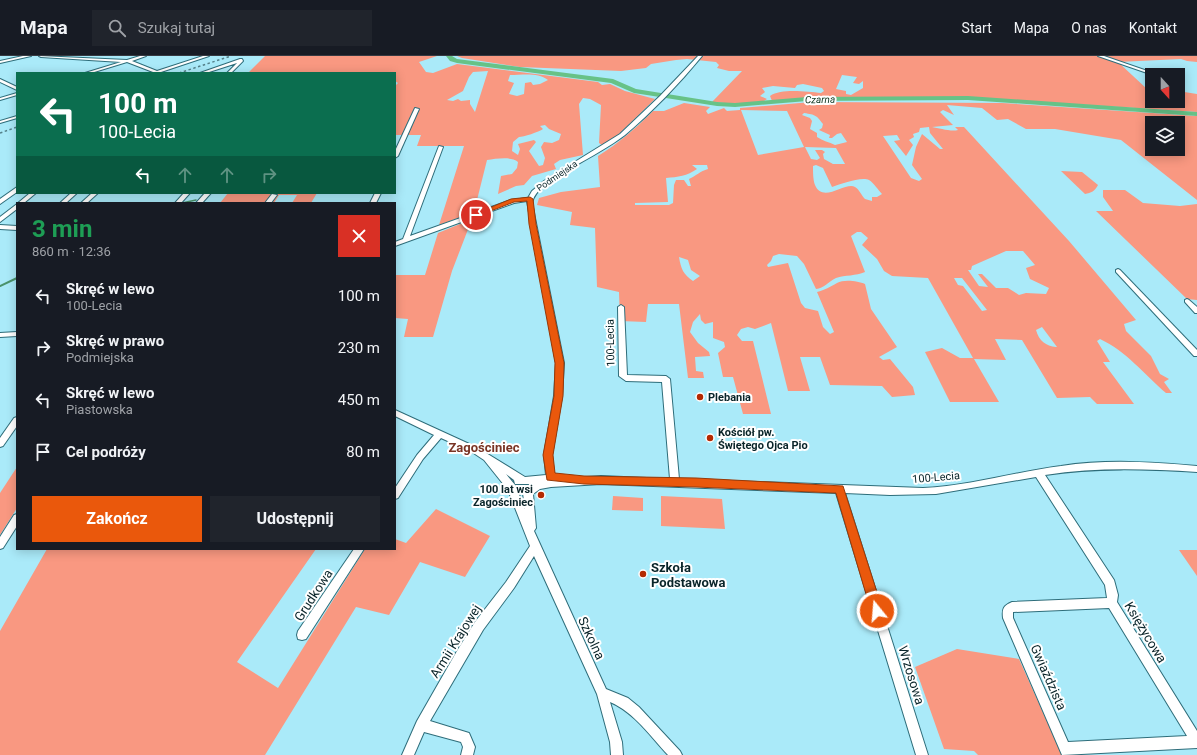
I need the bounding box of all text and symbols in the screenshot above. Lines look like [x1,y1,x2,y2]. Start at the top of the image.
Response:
search box [92,10,372,46]
text: Mapa [20,16,68,39]
icon: search [106,17,128,39]
text: Szukaj tutaj [138,19,215,37]
text: Start [962,20,992,36]
text: Mapa [1014,20,1049,36]
text: O nas [1071,20,1107,36]
text: Kontakt [1129,20,1177,36]
north arrow [1145,68,1185,108]
map controls [1145,68,1185,156]
text: 100 m [98,87,177,120]
icon: left [32,88,84,140]
water label: Czarna [805,94,835,105]
button: layers [1145,116,1185,156]
text: 100-Lecia [98,121,176,142]
street label: Podmiejska [535,159,579,193]
icon: left [132,164,154,186]
icon: ahead [174,164,196,186]
icon: ahead [216,164,238,186]
icon: right [258,164,280,186]
pin [459,198,493,232]
icon: arrive [465,204,487,226]
text: 3 min [32,215,92,243]
button: close [338,215,380,257]
text: 860 m · 12:36 [32,244,111,259]
text: Skręć w lewo [66,280,155,298]
icon: left [32,285,54,307]
text: 100 m [338,287,380,305]
text: 100-Lecia [66,298,122,313]
street label: 100-Lecia [604,319,617,367]
text: Skręć w prawo [66,332,164,350]
icon: right [32,337,54,359]
text: 230 m [338,339,380,357]
text: Podmiejska [66,350,134,365]
text: Skręć w lewo [66,384,155,402]
icon: left [32,389,54,411]
text: 450 m [338,391,380,409]
place label: Plebania [708,391,751,404]
marker: Plebania [695,392,705,402]
text: Piastowska [66,402,133,417]
place label: Kościół pw. Świętego Ojca Pio [718,426,808,452]
marker: Kościół pw. Świętego Ojca Pio [705,433,715,443]
district label: Zagościniec [448,440,520,455]
icon: arrive [32,441,54,463]
text: Cel podróży [66,443,146,461]
text: 80 m [346,443,380,461]
street label: 100-Lecia [912,469,960,486]
place label: 100 lat wsi Zagościniec [473,483,533,509]
marker: 100 lat wsi Zagościniec [536,490,546,500]
button: Zakończ [32,496,202,542]
button: Udostępnij [210,496,380,542]
place label: Szkoła Podstawowa [651,560,725,590]
street label: Grudkowa [291,567,336,624]
marker: Szkoła Podstawowa [638,569,648,579]
position arrow [856,590,898,632]
street label: Księżycowa [1122,599,1170,665]
street label: Armii Krajowej [427,602,484,681]
street label: Szkolna [575,614,608,662]
street label: Gwiaździsta [1027,642,1070,712]
street label: Wrzosowa [896,644,928,706]

